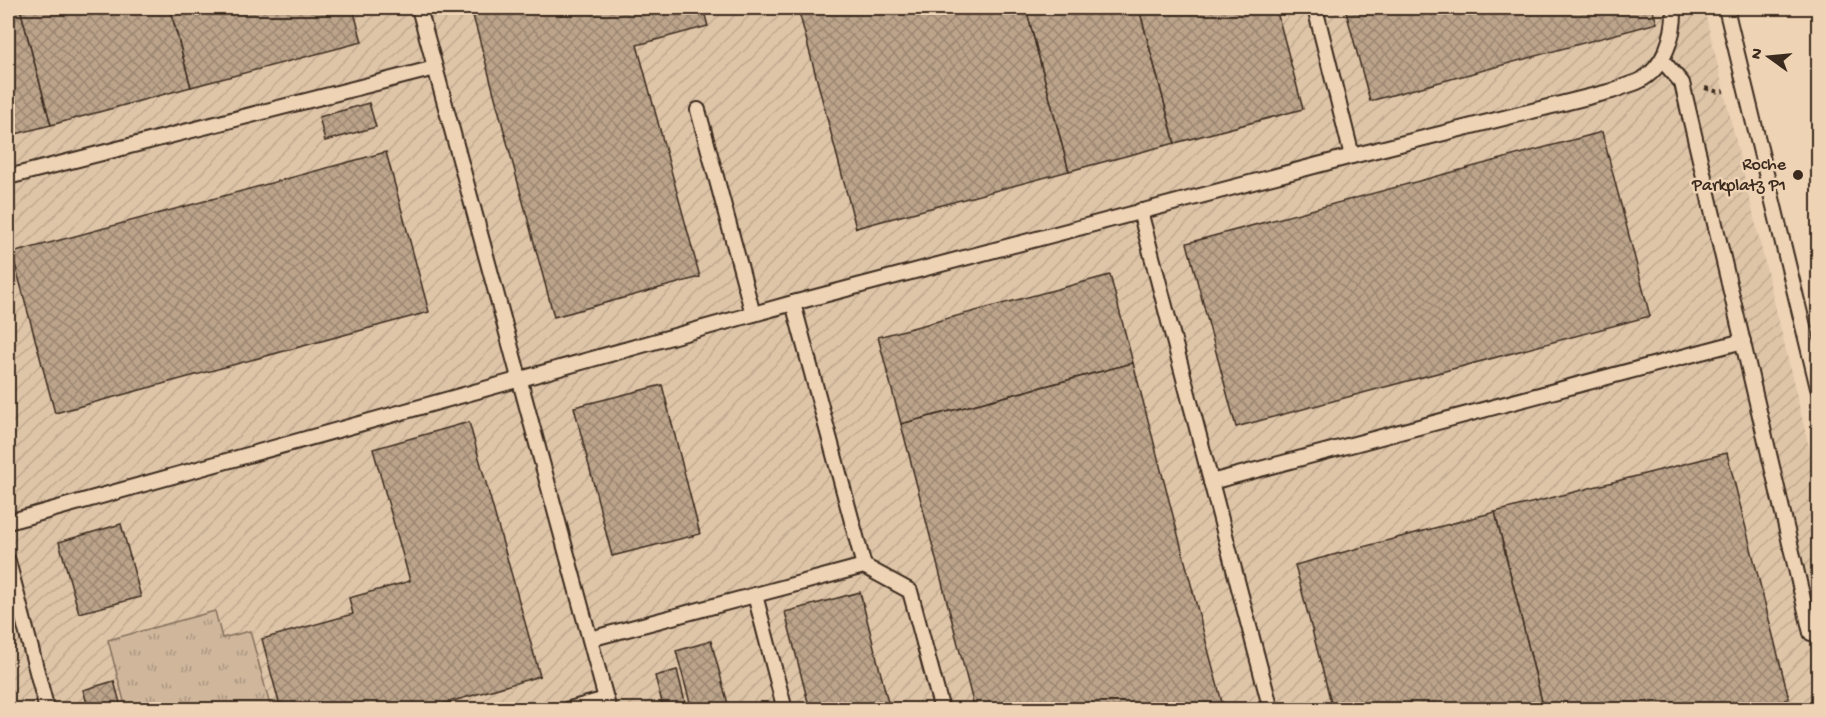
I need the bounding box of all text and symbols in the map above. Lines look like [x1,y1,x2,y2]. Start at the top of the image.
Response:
north arrow [1739,27,1799,87]
text: N [1747,46,1769,62]
place label: Roche Parkplatz P1 [1691,155,1787,197]
marker: Roche Parkplatz P1 [1791,168,1805,182]

